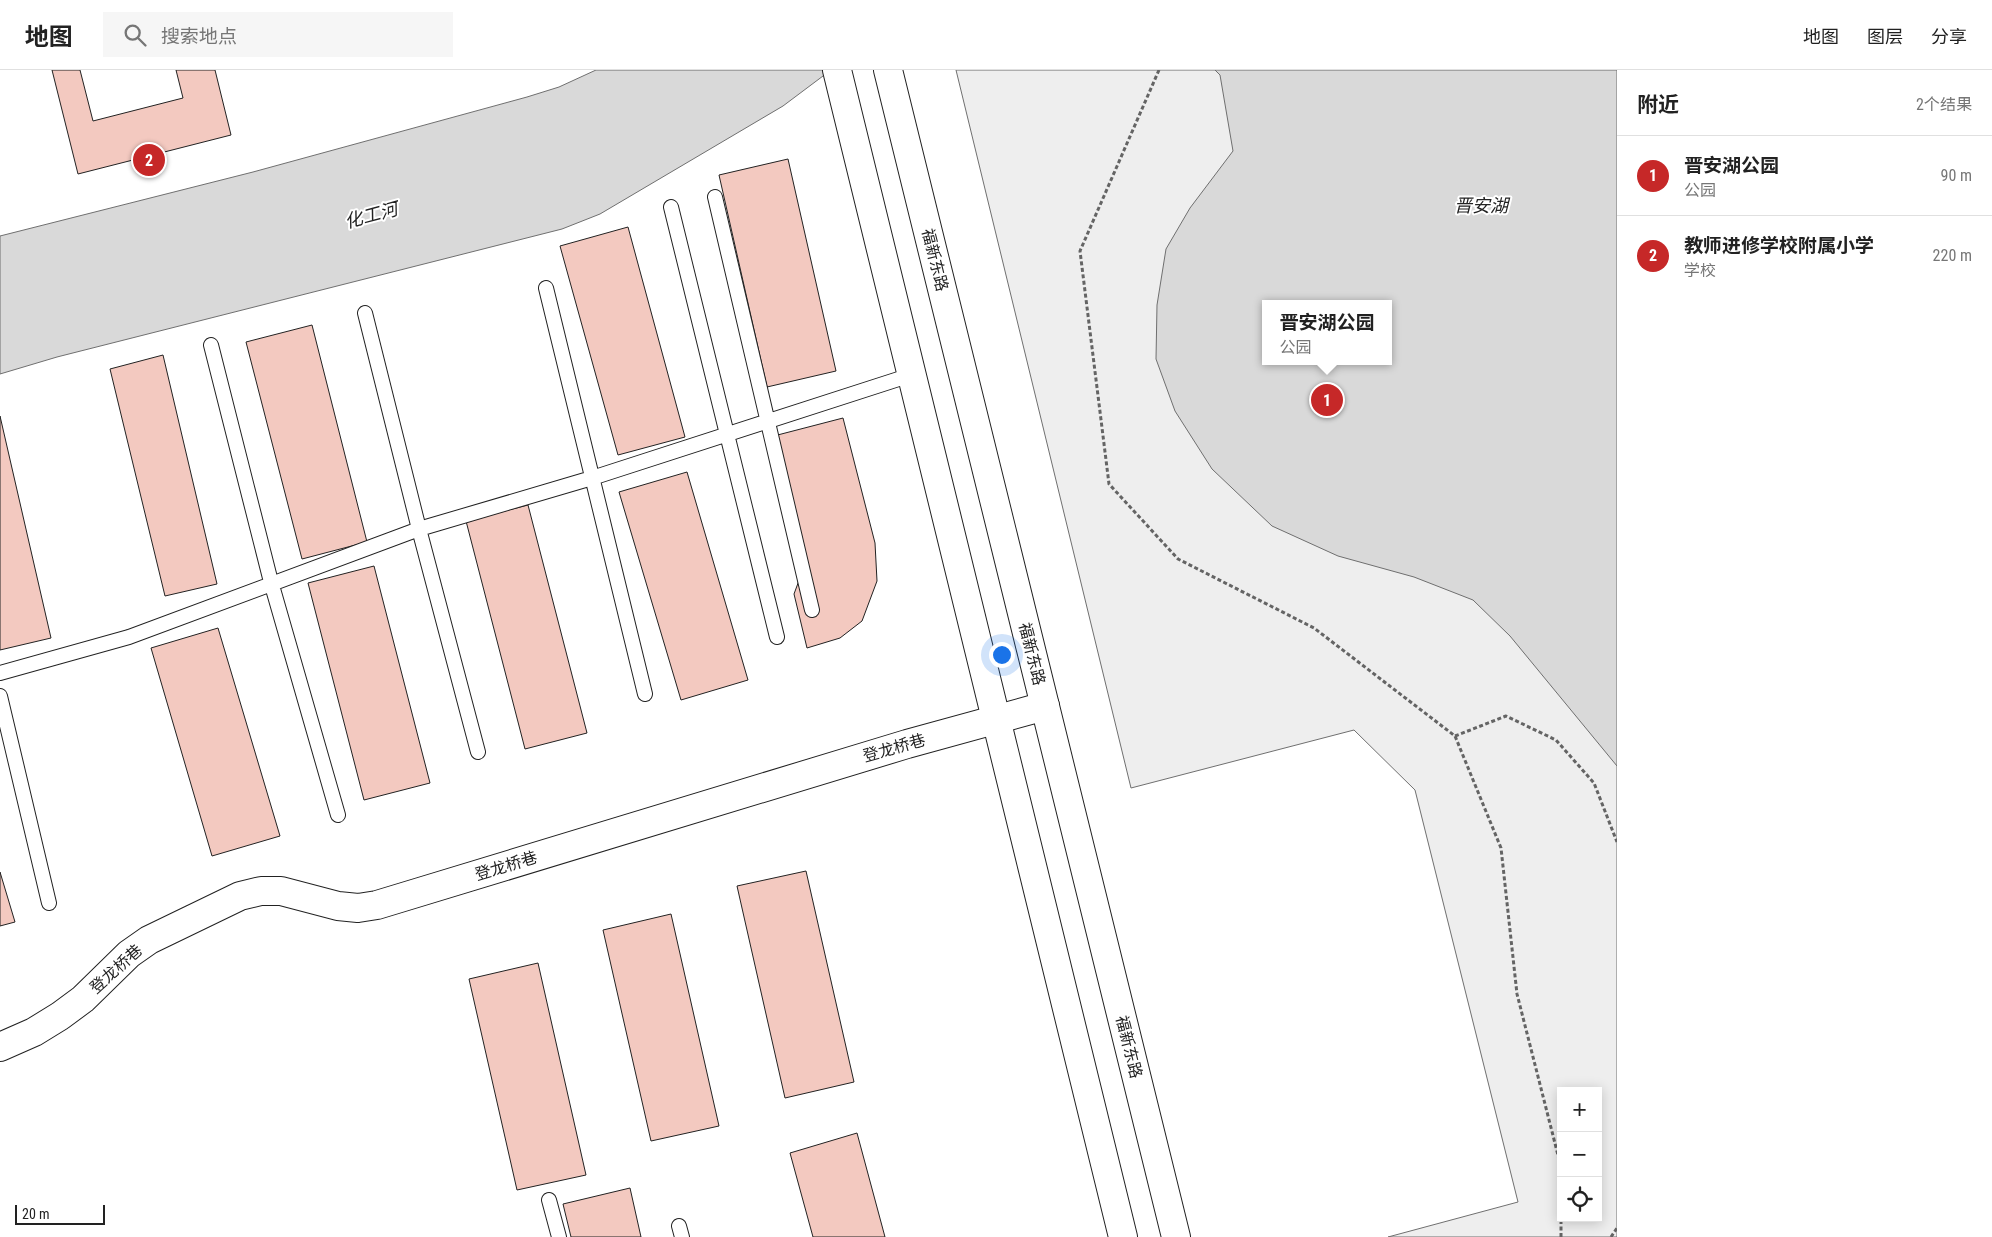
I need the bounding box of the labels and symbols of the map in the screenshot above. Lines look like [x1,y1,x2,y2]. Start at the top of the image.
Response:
pin: 2 [133,141,165,179]
water label: 晋安湖 [1454,195,1511,216]
water label: 化工河 [342,197,403,232]
street label: 福新东路 [918,227,952,293]
pin: 1 [1311,381,1343,419]
street label: 福新东路 [1015,621,1049,687]
your location [989,642,1015,668]
street label: 登龙桥巷 [861,730,927,766]
street label: 登龙桥巷 [473,848,539,884]
street label: 登龙桥巷 [86,941,146,997]
street label: 福新东路 [1112,1014,1146,1080]
scale bar [15,1202,105,1225]

